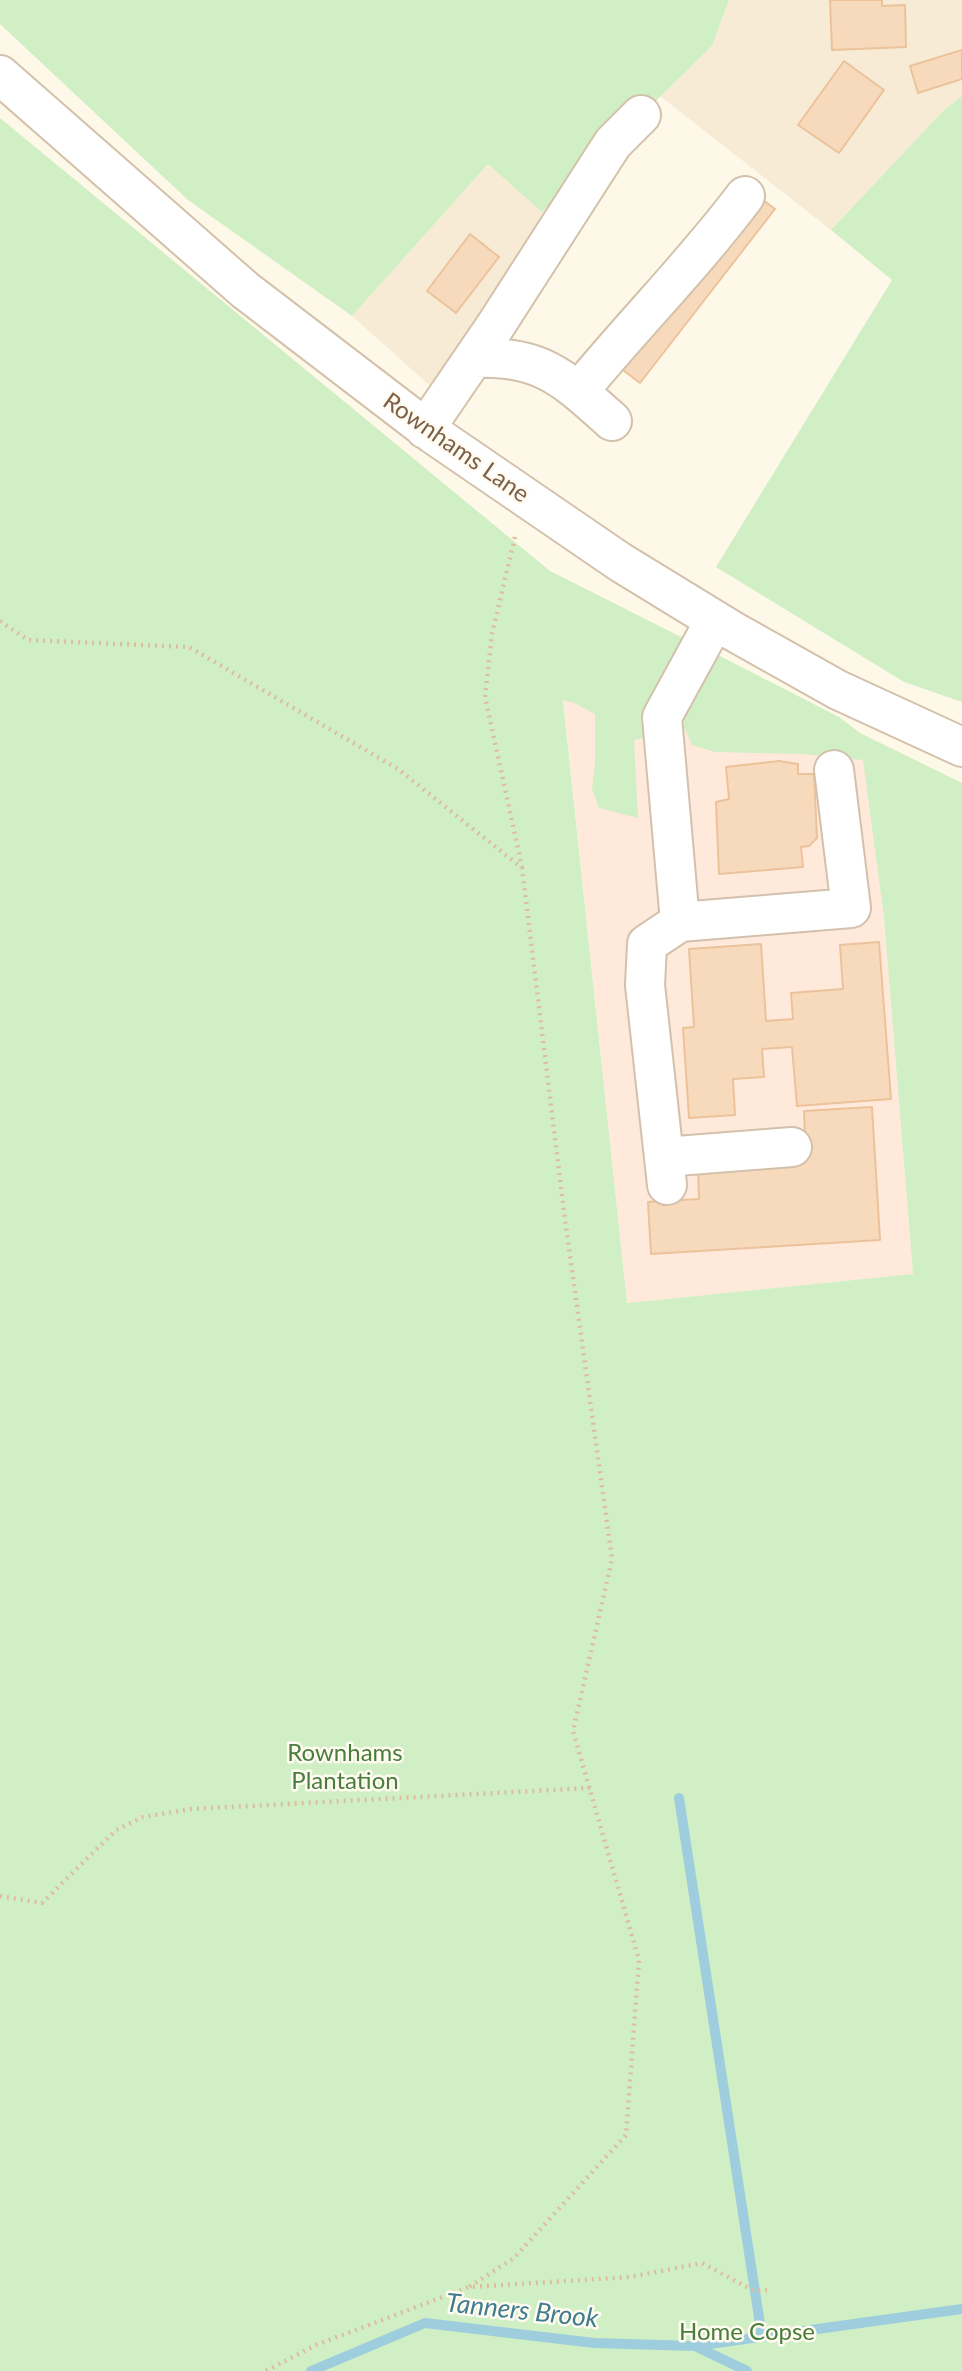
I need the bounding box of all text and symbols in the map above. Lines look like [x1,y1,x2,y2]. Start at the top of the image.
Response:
street label: Rownhams Lane [377,387,535,509]
park label: Rownhams Plantation [287,1739,403,1795]
water label: Tanners Brook [444,2287,600,2335]
park label: Home Copse [679,2318,815,2346]

